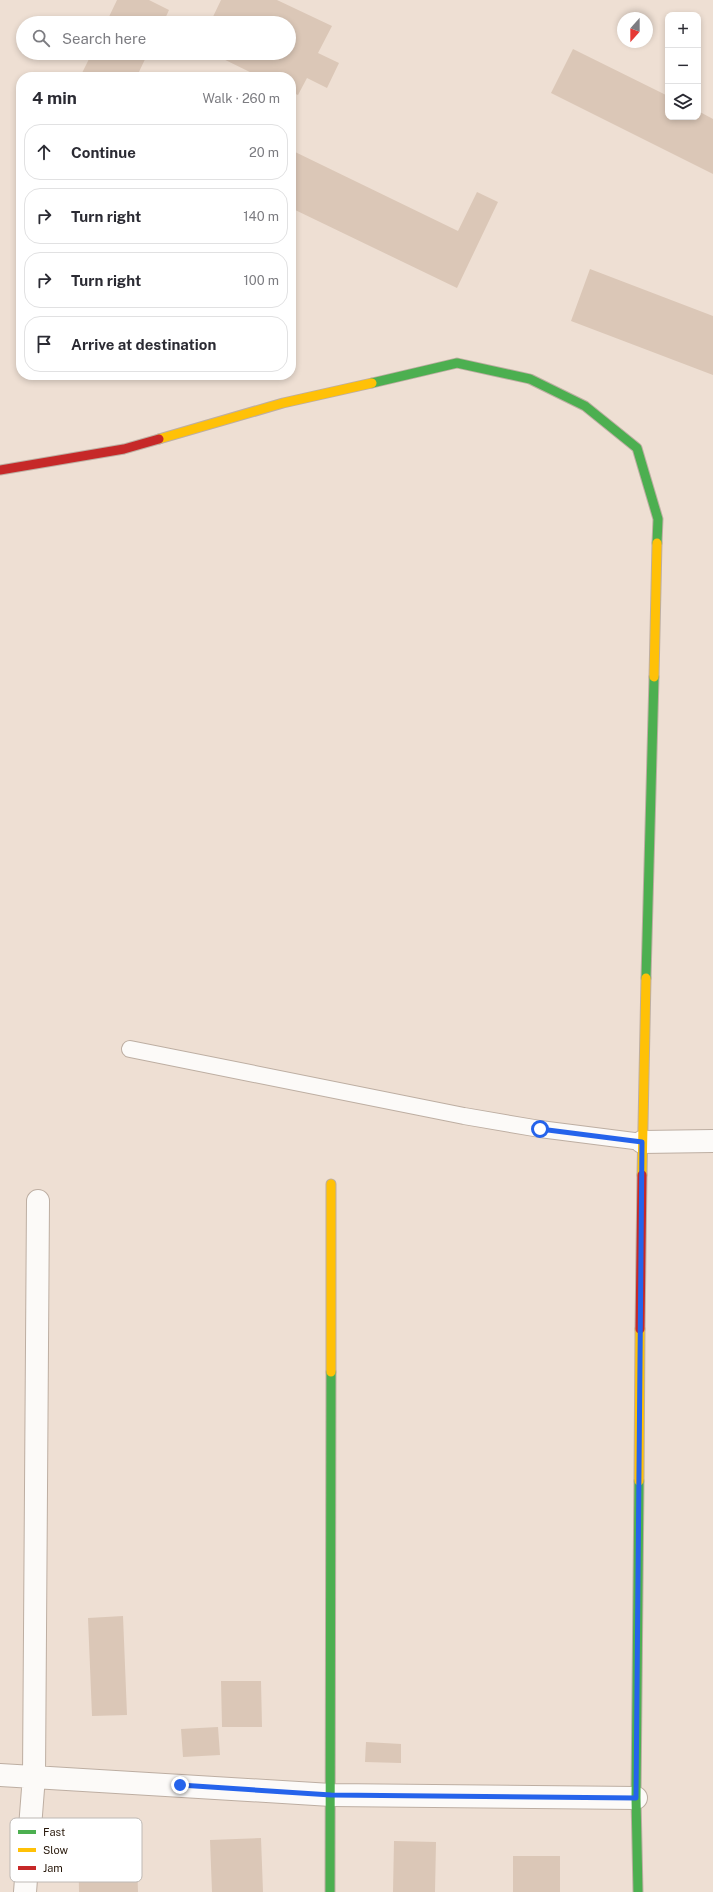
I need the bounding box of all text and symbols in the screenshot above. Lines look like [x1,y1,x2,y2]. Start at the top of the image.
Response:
north arrow [617,12,653,48]
map controls [665,12,701,120]
button: + [665,12,701,48]
search box [16,16,296,60]
icon: search [30,27,52,49]
text: Search here [62,30,146,47]
button: − [665,48,701,84]
button: layers [665,84,701,120]
text: 4 min [32,88,77,108]
text: Walk · 260 m [202,91,280,106]
icon: ahead [33,141,55,163]
text: Continue [71,144,136,161]
text: 20 m [249,145,279,160]
icon: right [33,205,55,227]
text: Turn right [71,208,141,225]
text: 140 m [243,209,279,224]
icon: right [33,269,55,291]
text: Turn right [71,272,141,289]
text: 100 m [243,273,279,288]
icon: arrive [33,333,55,355]
text: Arrive at destination [71,336,216,353]
route start [531,1120,549,1138]
route end [171,1776,189,1794]
legend [10,1818,142,1882]
text: Fast [43,1826,65,1838]
text: Slow [43,1844,69,1856]
text: Jam [43,1862,63,1874]

